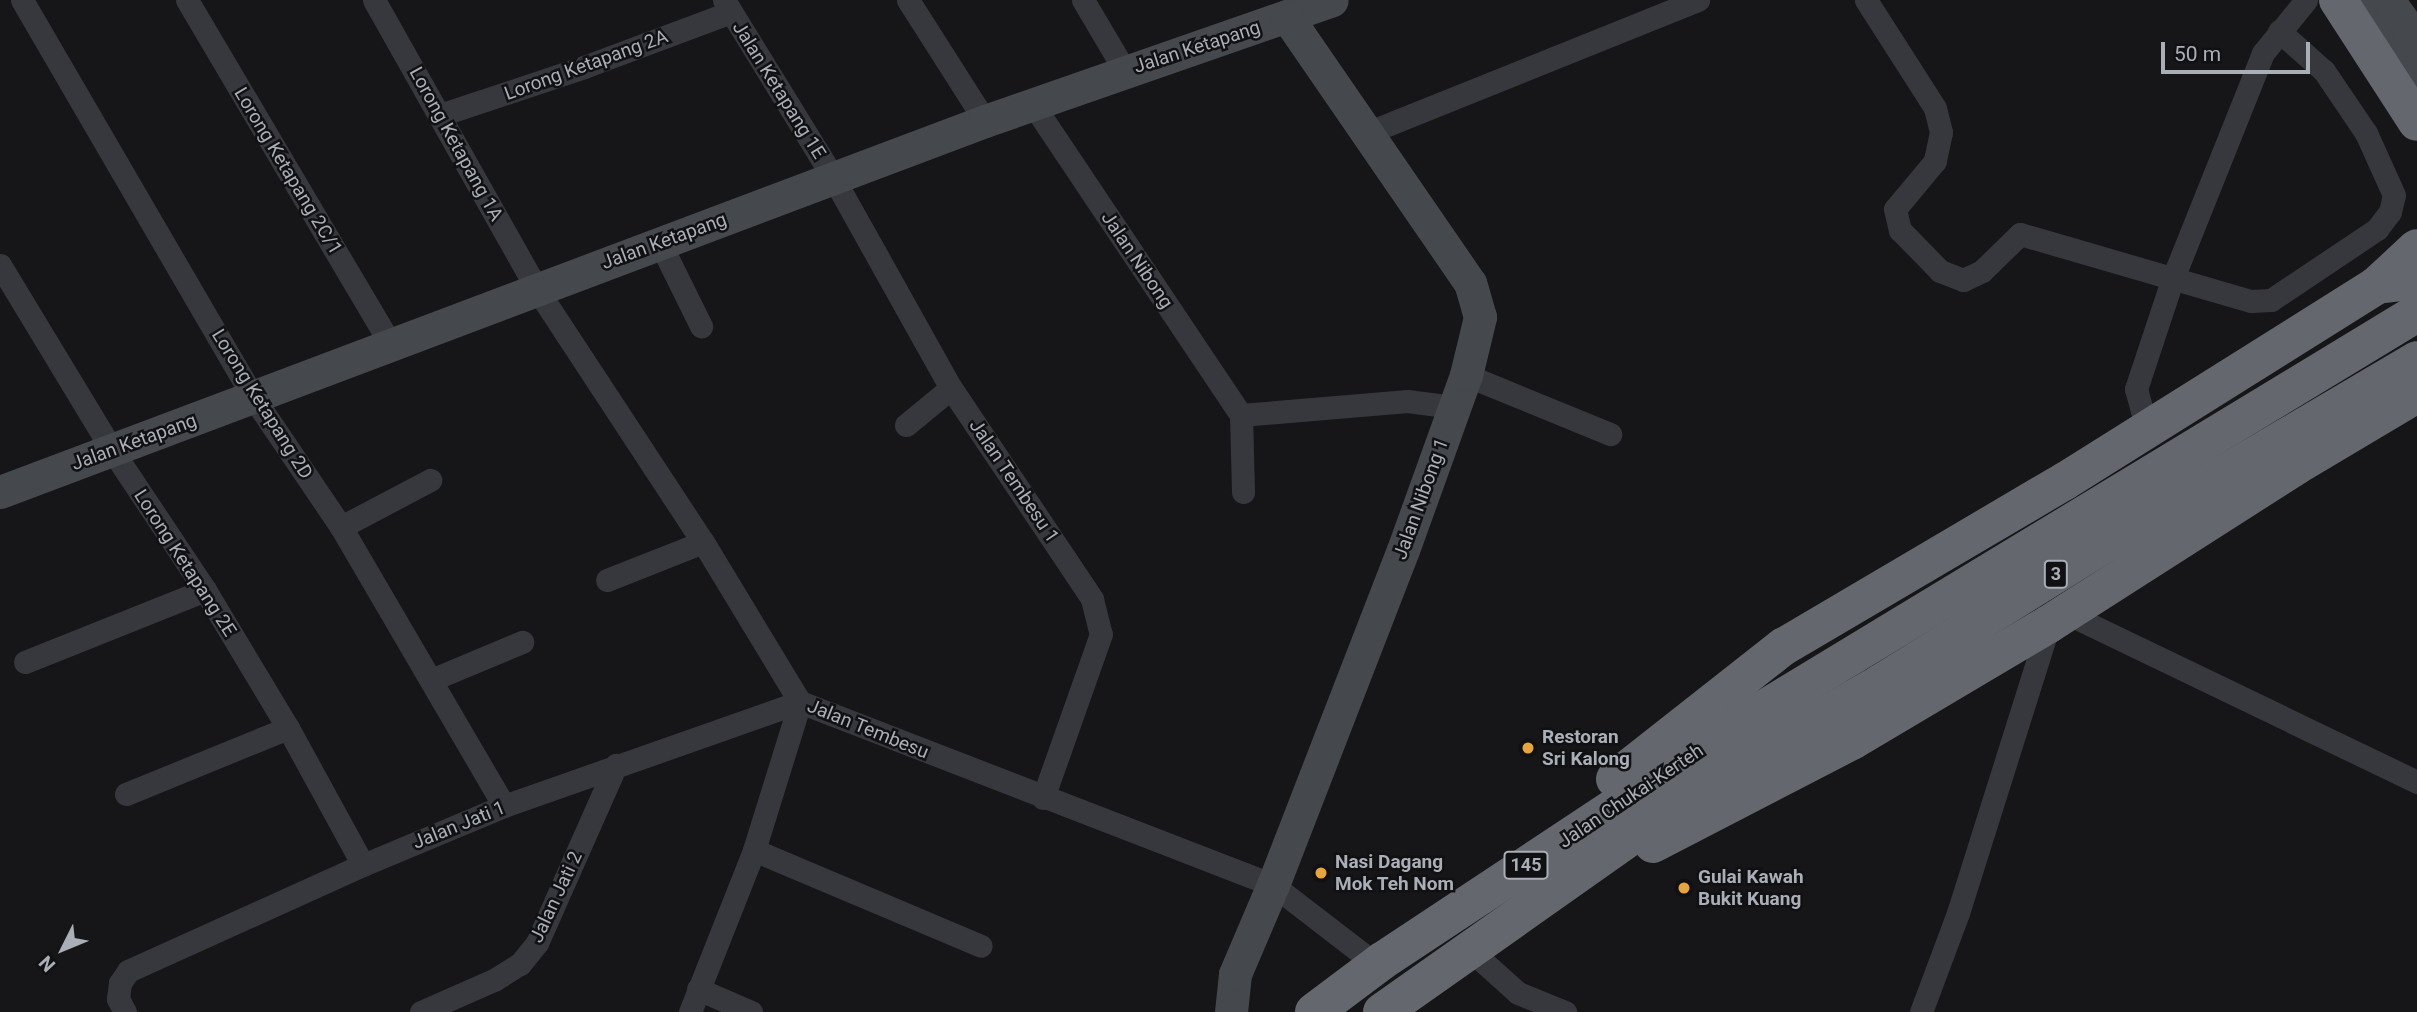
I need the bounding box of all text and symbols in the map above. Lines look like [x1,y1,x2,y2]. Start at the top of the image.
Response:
street label: Jalan Ketapang [1131,16,1263,78]
street label: Jalan Ketapang 1E [728,17,830,163]
street label: Lorong Ketapang 2A [501,25,671,105]
scale bar [2165,28,2314,72]
text: 50 m [2174,42,2221,66]
street label: Lorong Ketapang 1A [404,63,508,225]
street label: Lorong Ketapang 2C/1 [229,83,347,259]
street label: Jalan Nibong [1096,207,1178,313]
street label: Jalan Ketapang [598,208,730,274]
street label: Lorong Ketapang 2D [207,325,317,483]
street label: Jalan Ketapang [68,409,200,475]
street label: Jalan Tembesu 1 [964,415,1064,547]
street label: Jalan Nibong 1 [1389,435,1453,563]
street label: Lorong Ketapang 2E [129,485,241,641]
road number: 3 [2044,560,2068,588]
street label: Jalan Tembesu [804,694,932,764]
place label: Restoran Sri Kalong [1542,726,1630,770]
street label: Jalan Chukai-Kerteh [1554,739,1708,853]
marker: Restoran Sri Kalong [1520,740,1536,756]
street label: Jalan Jati 1 [409,796,509,854]
street label: Jalan Jati 2 [525,848,587,946]
road number: 145 [1503,850,1549,880]
place label: Nasi Dagang Mok Teh Nom [1335,851,1454,895]
marker: Nasi Dagang Mok Teh Nom [1313,865,1329,881]
place label: Gulai Kawah Bukit Kuang [1698,866,1804,910]
marker: Gulai Kawah Bukit Kuang [1676,880,1692,896]
north arrow [28,914,98,984]
text: N [34,951,60,976]

